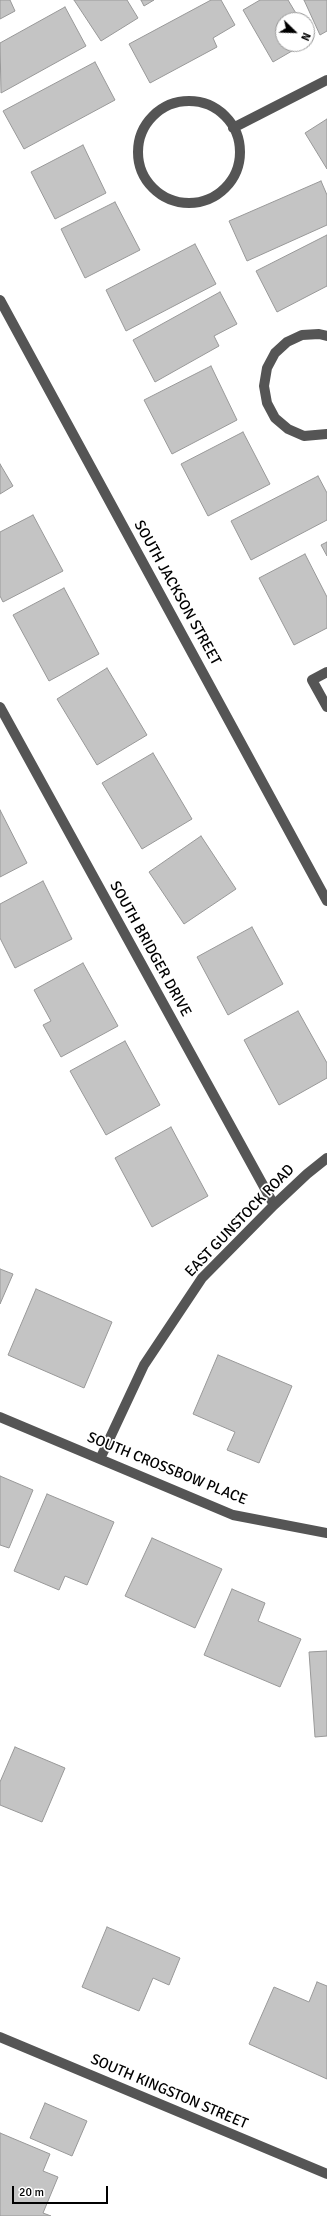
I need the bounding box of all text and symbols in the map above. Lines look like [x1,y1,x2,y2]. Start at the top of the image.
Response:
north arrow [275,12,315,52]
text: N [298,30,313,43]
street label: SOUTH JACKSON STREET [130,517,224,669]
street label: SOUTH BRIDGER DRIVE [105,878,195,1020]
street label: EAST GUNSTOCK ROAD [182,1161,298,1281]
street label: SOUTH CROSSBOW PLACE [84,1429,250,1509]
street label: SOUTH KINGSTON STREET [88,2051,250,2133]
scale bar [14,2178,110,2204]
text: 20 m [19,2185,44,2200]

